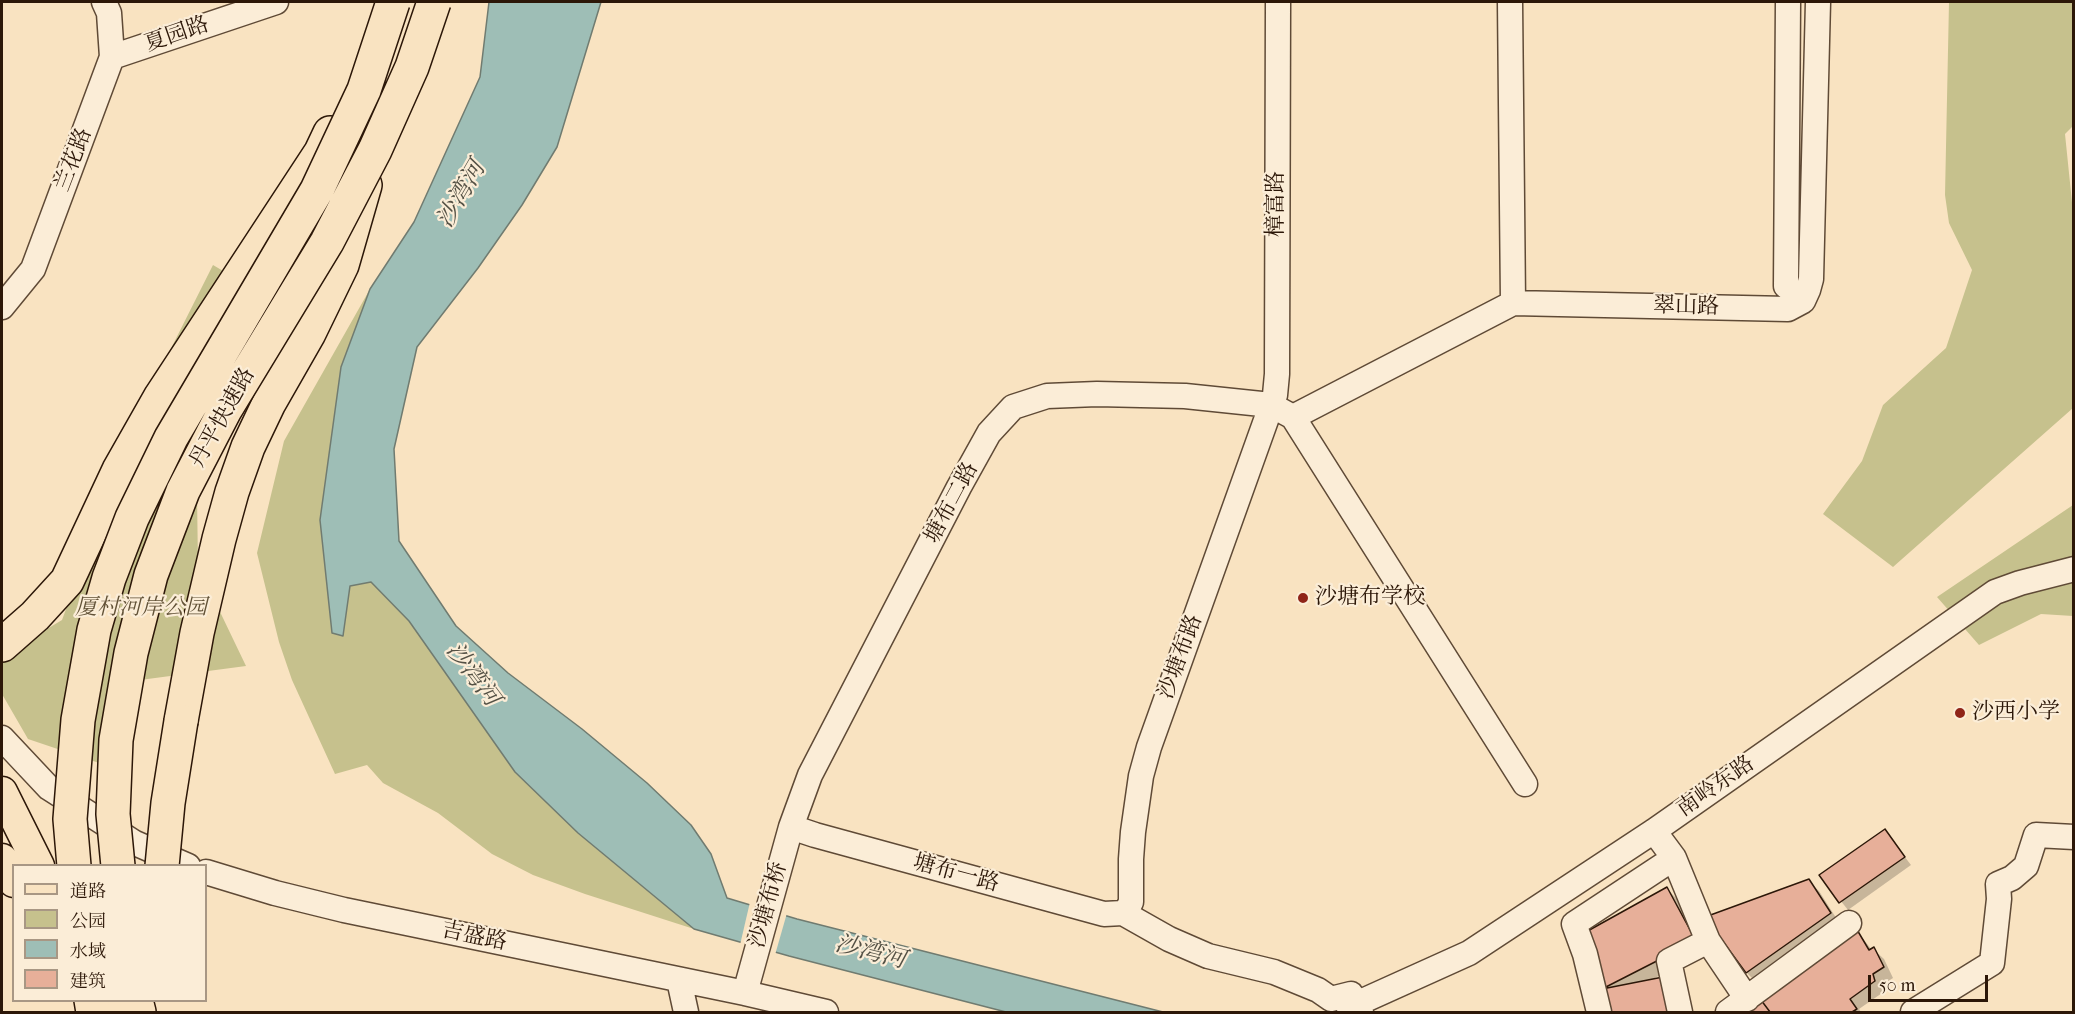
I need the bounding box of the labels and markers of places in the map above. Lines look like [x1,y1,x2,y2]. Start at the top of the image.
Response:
place label: 沙塘布学校 [1315,585,1425,611]
marker: 沙塘布学校 [1296,591,1310,605]
place label: 沙西小学 [1972,700,2060,726]
marker: 沙西小学 [1953,706,1967,720]

